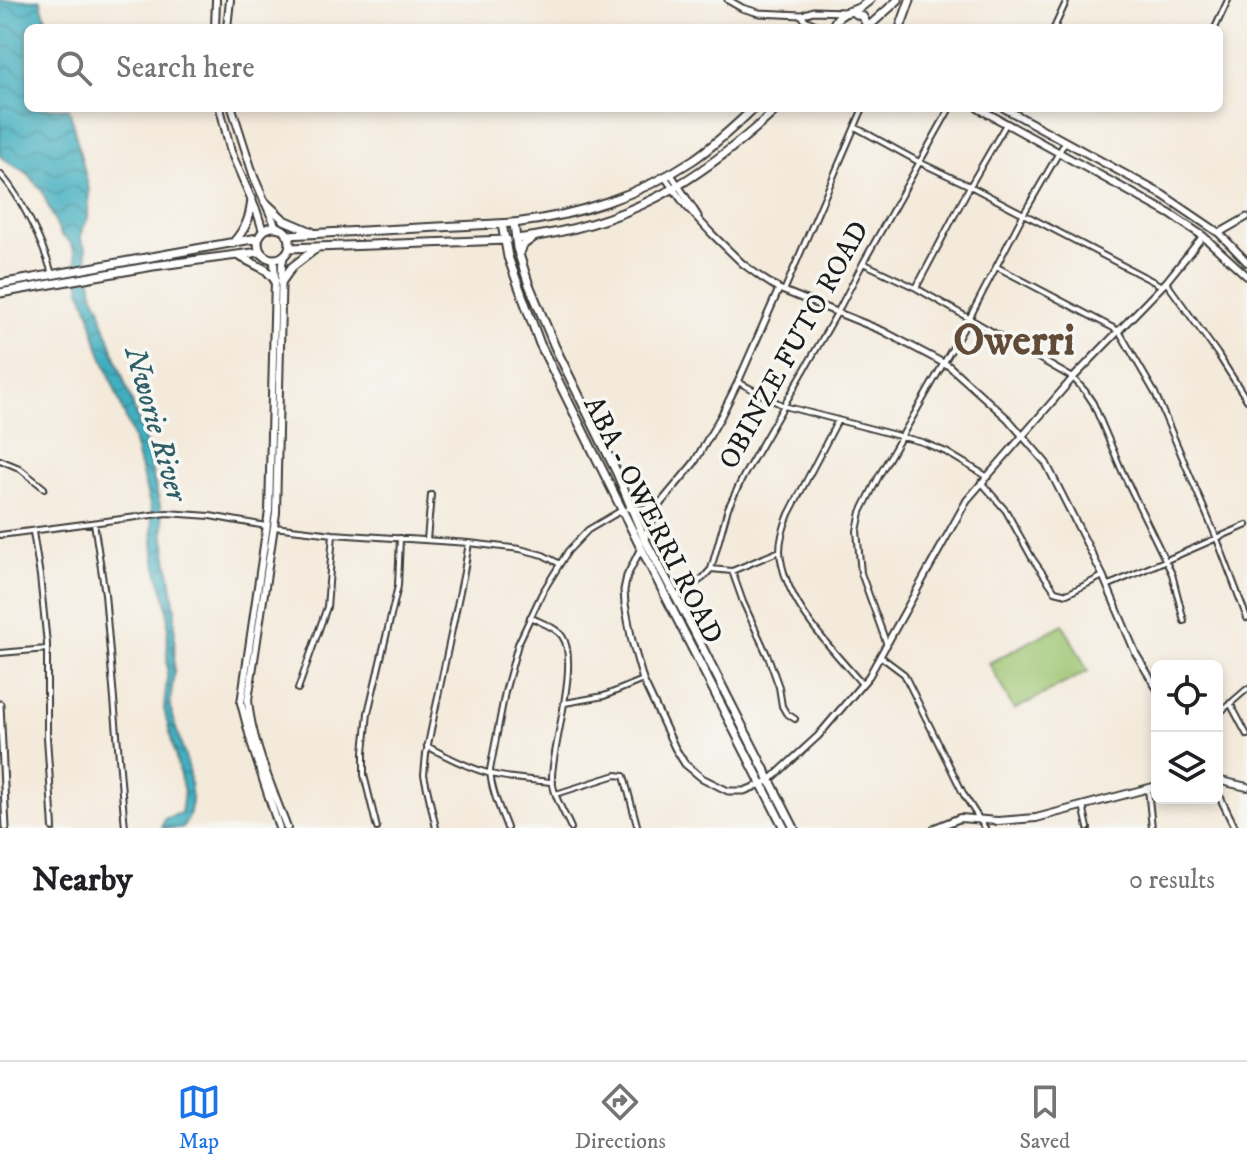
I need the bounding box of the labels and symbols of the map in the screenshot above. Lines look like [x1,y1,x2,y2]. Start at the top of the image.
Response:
street label: OBINZE FUTO ROAD [711,215,877,475]
district label: Owerri [953,314,1075,369]
water label: Nworie River [115,341,195,508]
street label: ABA - OWERRI ROAD [575,390,731,650]

